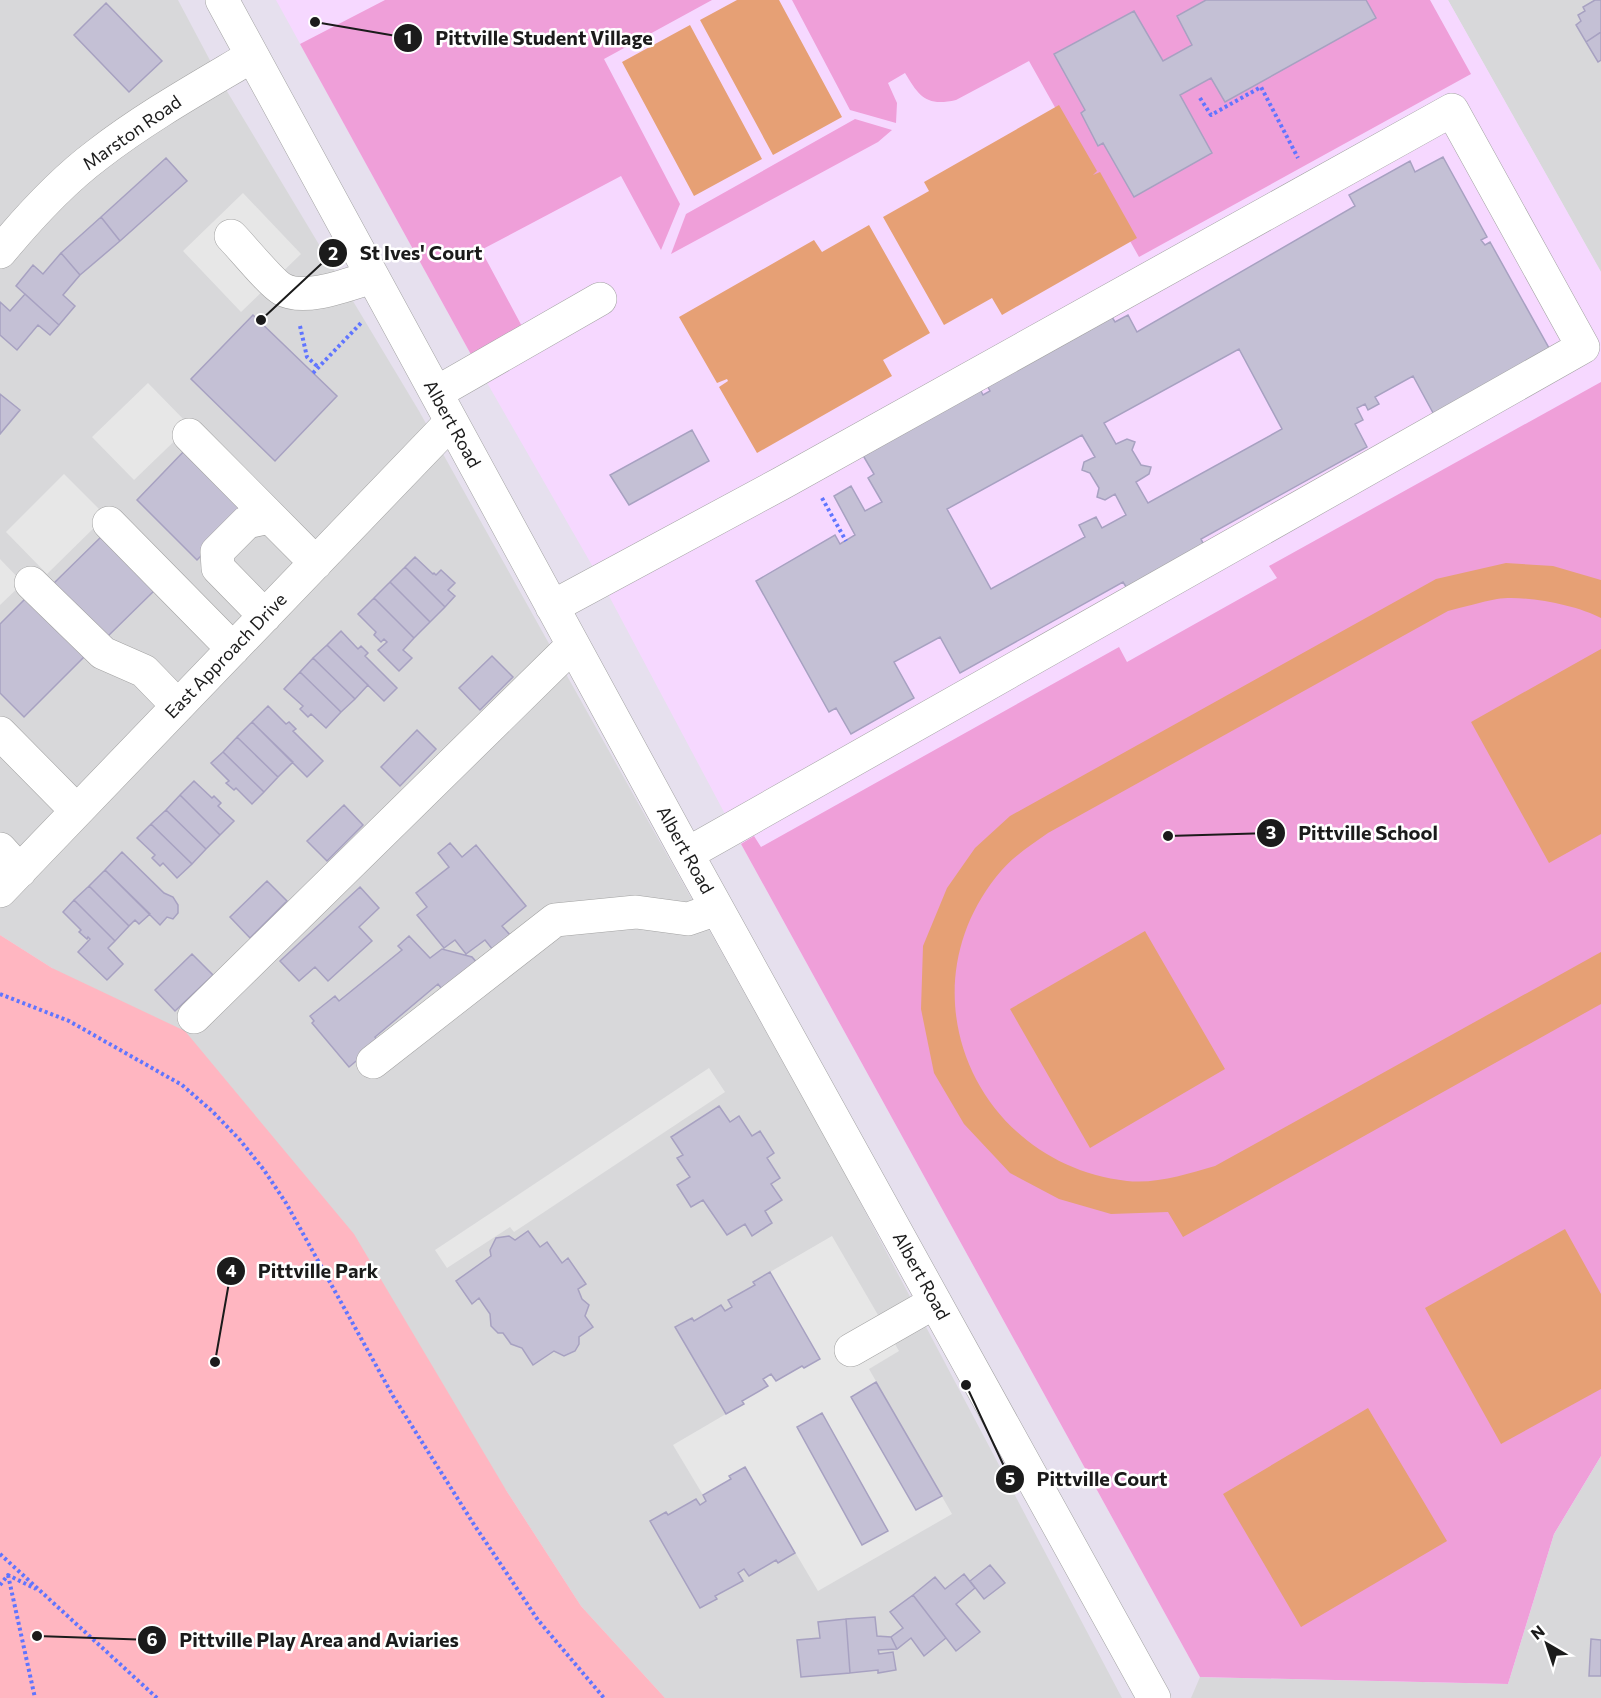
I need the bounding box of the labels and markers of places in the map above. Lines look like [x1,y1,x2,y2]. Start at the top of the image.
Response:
callout: Pittville Student Village [393,19,665,57]
callout: St Ives' Court [318,234,495,272]
callout: Pittville School [1256,814,1450,852]
callout: Pittville Park [216,1252,390,1290]
callout: Pittville Court [995,1460,1180,1498]
callout: Pittville Play Area and Aviaries [137,1621,470,1659]

